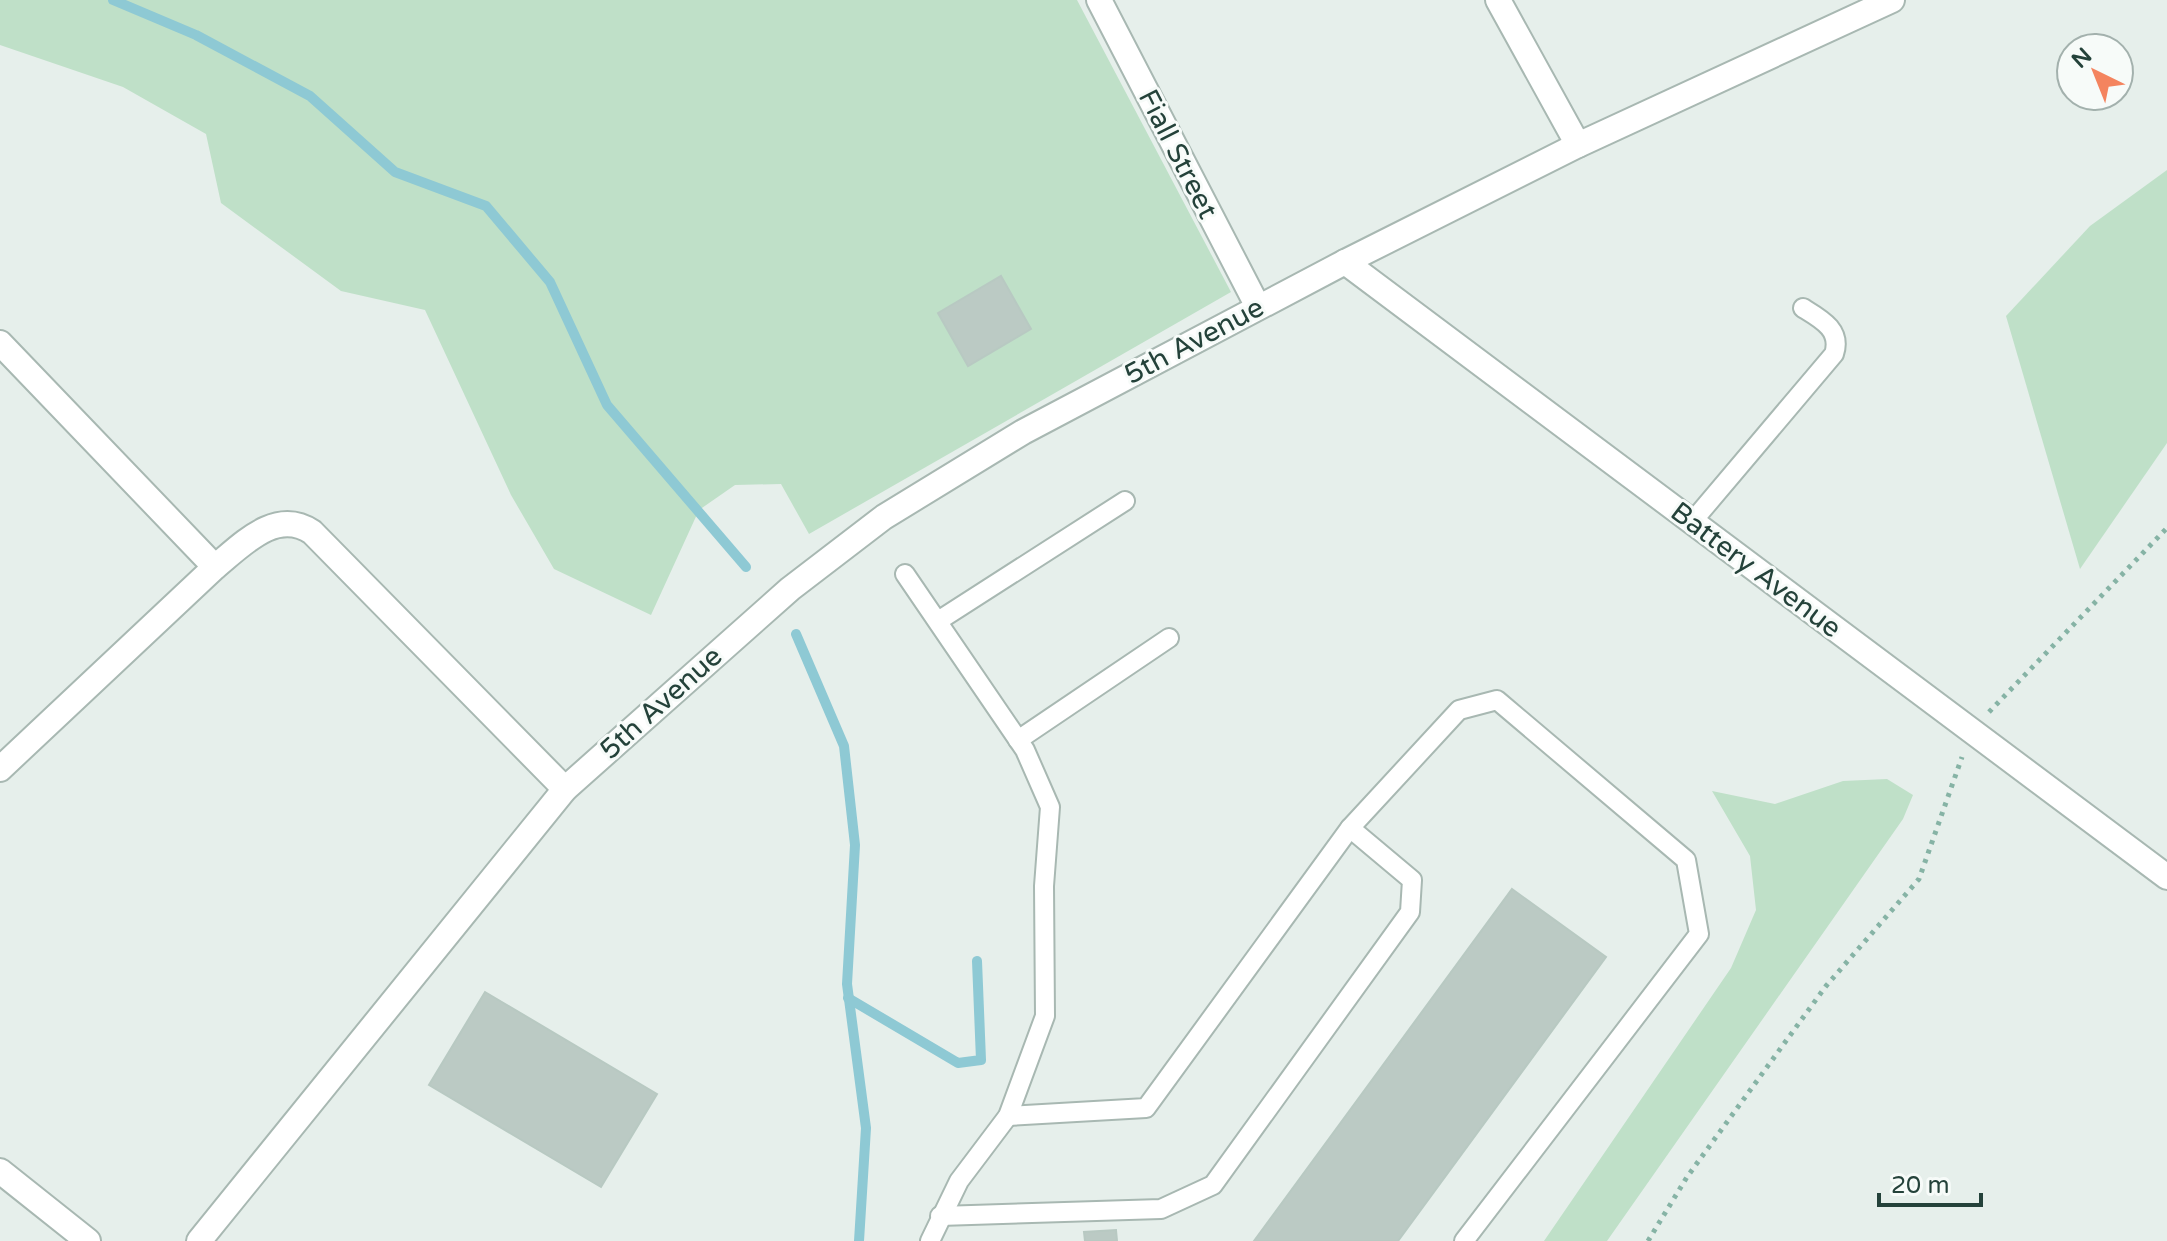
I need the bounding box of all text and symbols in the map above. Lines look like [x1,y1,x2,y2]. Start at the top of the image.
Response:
north arrow [2055,32,2135,112]
text: N [2067,43,2097,74]
street label: Fiall Street [1131,84,1225,225]
street label: 5th Avenue [1119,290,1269,392]
street label: Battery Avenue [1664,495,1848,645]
street label: 5th Avenue [593,639,729,767]
scale bar [1879,1157,1981,1207]
text: 20 m [1891,1171,1949,1200]

